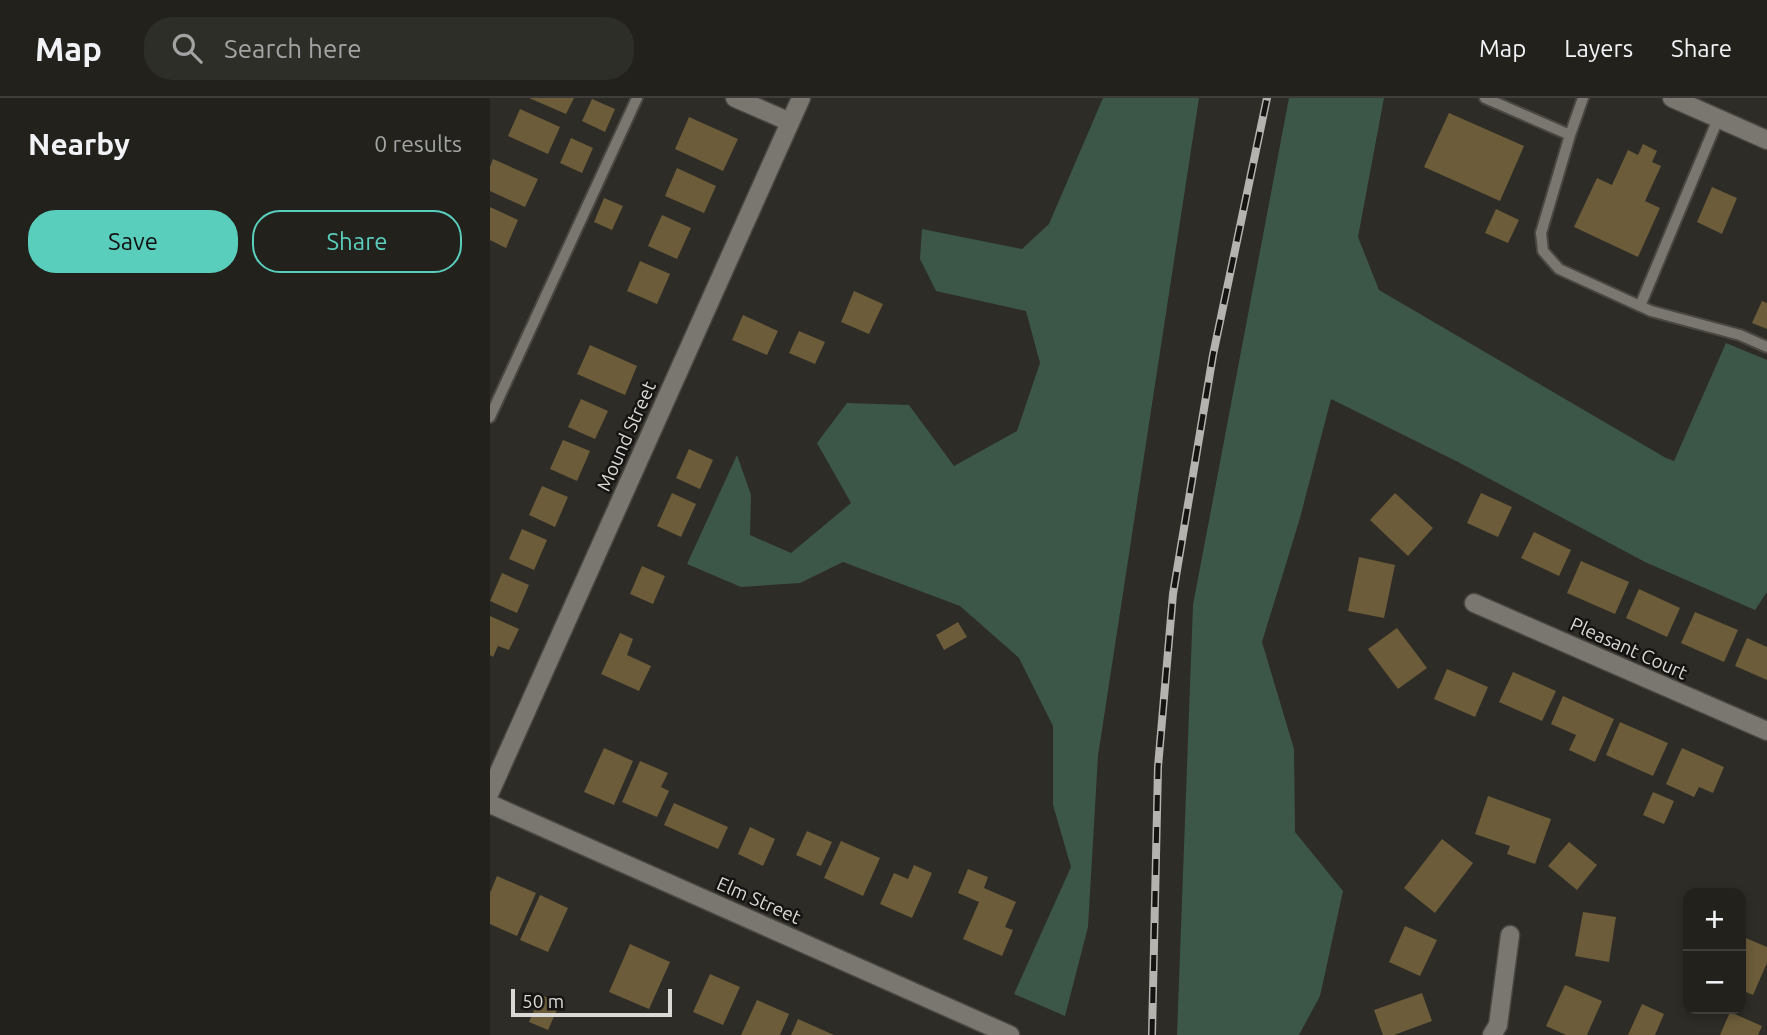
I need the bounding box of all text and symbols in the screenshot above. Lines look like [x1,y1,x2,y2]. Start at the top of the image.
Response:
search box [144,17,634,80]
icon: search [168,29,206,67]
text: Map [35,30,102,67]
text: Search here [224,34,362,63]
text: Map [1479,35,1526,62]
text: Layers [1564,35,1633,62]
text: Share [1671,35,1732,62]
text: Nearby [28,127,130,161]
text: 0 results [374,131,462,156]
button: Save [28,210,238,273]
button: Share [252,210,462,273]
street label: Mound Street [592,377,660,494]
street label: Pleasant Court [1567,612,1691,684]
street label: Elm Street [714,872,805,928]
map controls [1683,888,1746,1014]
button: + [1683,888,1746,951]
button: − [1683,951,1746,1014]
scale bar [511,986,672,1018]
text: 50 m [522,990,564,1012]

